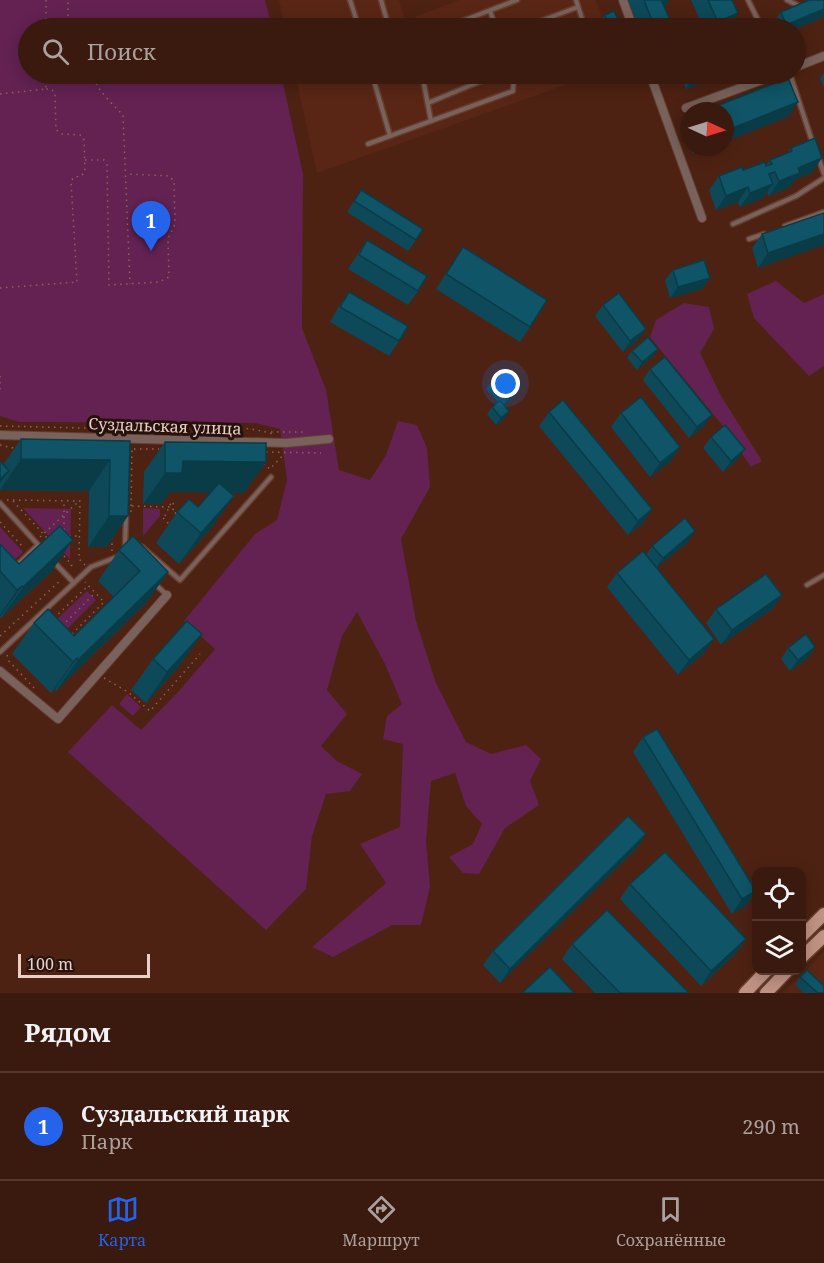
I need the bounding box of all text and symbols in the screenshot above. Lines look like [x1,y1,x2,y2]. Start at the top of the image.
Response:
search box [18,18,806,84]
icon: search [39,35,72,68]
text: Поиск [87,36,156,66]
north arrow [680,102,734,156]
pin: 1 [132,202,170,251]
your location [491,369,520,398]
street label: Суздальская улица [88,412,242,440]
map controls [752,867,806,975]
button: locate [752,867,806,921]
button: layers [752,921,806,975]
scale bar [18,951,150,978]
text: 100 m [27,953,73,975]
text: Рядом [24,1014,111,1050]
text: Суздальский парк [81,1098,289,1128]
text: 1 [38,1113,49,1140]
text: 290 m [742,1113,800,1140]
text: Парк [81,1128,133,1155]
tab: Карта [98,1193,146,1251]
tab: Маршрут [342,1193,420,1251]
tab: Сохранённые [616,1193,726,1251]

